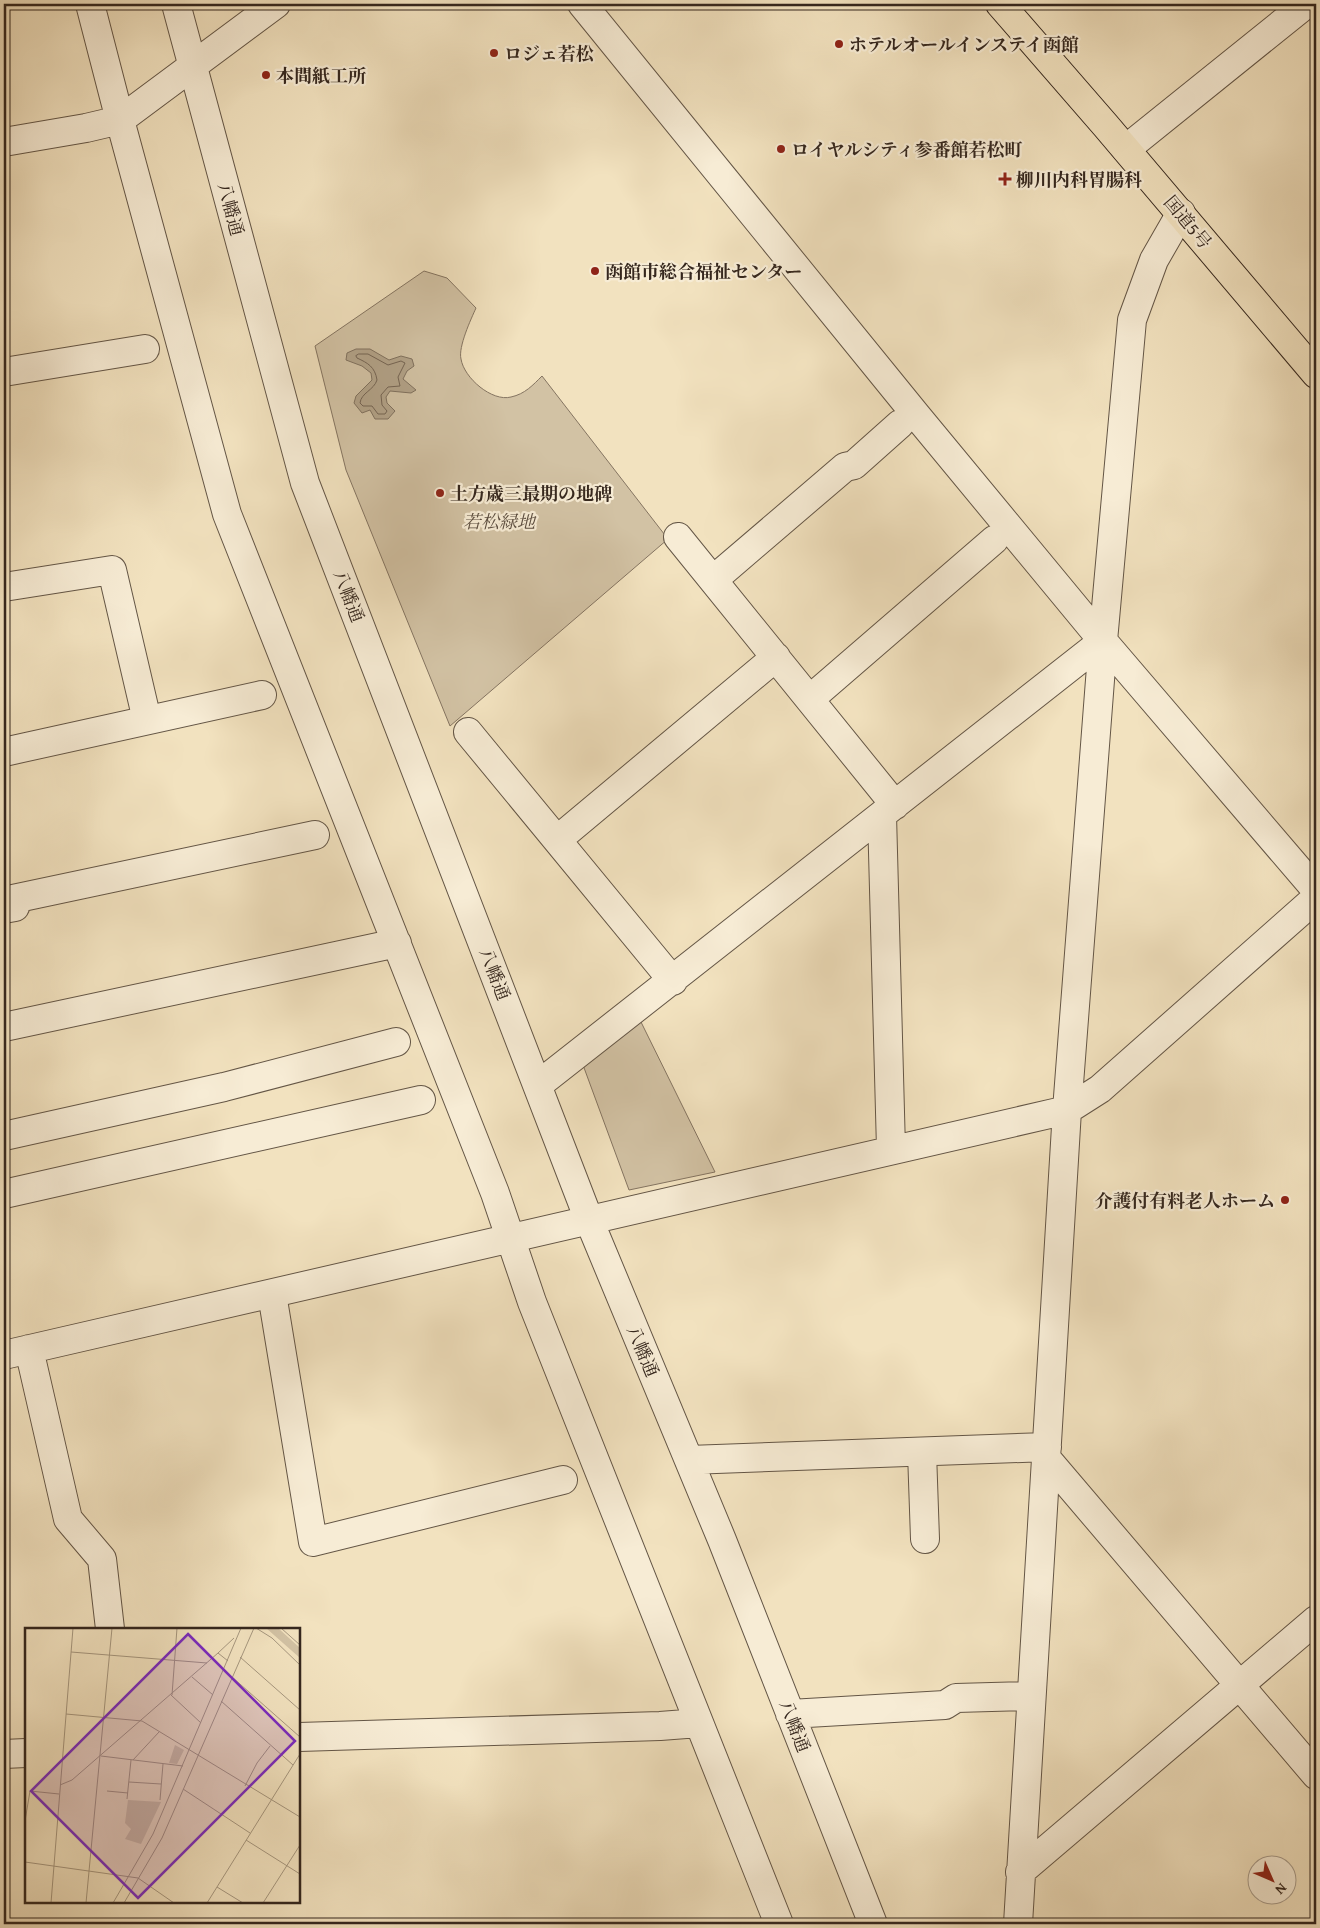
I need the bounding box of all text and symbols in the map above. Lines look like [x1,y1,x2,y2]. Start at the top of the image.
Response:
place label: ホテルオールインステイ函館 [849,31,1079,58]
marker: ホテルオールインステイ函館 [833,38,845,50]
place label: ロジェ若松 [504,40,594,67]
marker: ロジェ若松 [488,47,500,59]
place label: 本間紙工所 [276,62,366,89]
marker: 本間紙工所 [260,69,272,81]
place label: ロイヤルシティ参番館若松町 [791,136,1022,163]
marker: ロイヤルシティ参番館若松町 [775,143,787,155]
place label: 柳川内科胃腸科 [1016,166,1142,193]
marker: 柳川内科胃腸科 [998,172,1012,186]
street label: 八幡通 [211,179,251,239]
street label: 国道5号 [1158,189,1218,255]
place label: 函館市総合福祉センター [605,258,802,285]
marker: 函館市総合福祉センター [589,265,601,277]
place label: 土方歳三最期の地碑 [450,480,612,507]
marker: 土方歳三最期の地碑 [434,487,446,499]
park label: 若松緑地 [463,508,537,535]
street label: 八幡通 [327,566,371,626]
street label: 八幡通 [473,944,517,1004]
place label: 介護付有料老人ホーム [1095,1187,1275,1214]
marker: 介護付有料老人ホーム [1279,1194,1291,1206]
street label: 八幡通 [620,1321,666,1381]
inset map [25,1628,300,1903]
street label: 八幡通 [773,1696,817,1756]
north arrow [1248,1856,1298,1906]
text: N [1270,1879,1292,1900]

